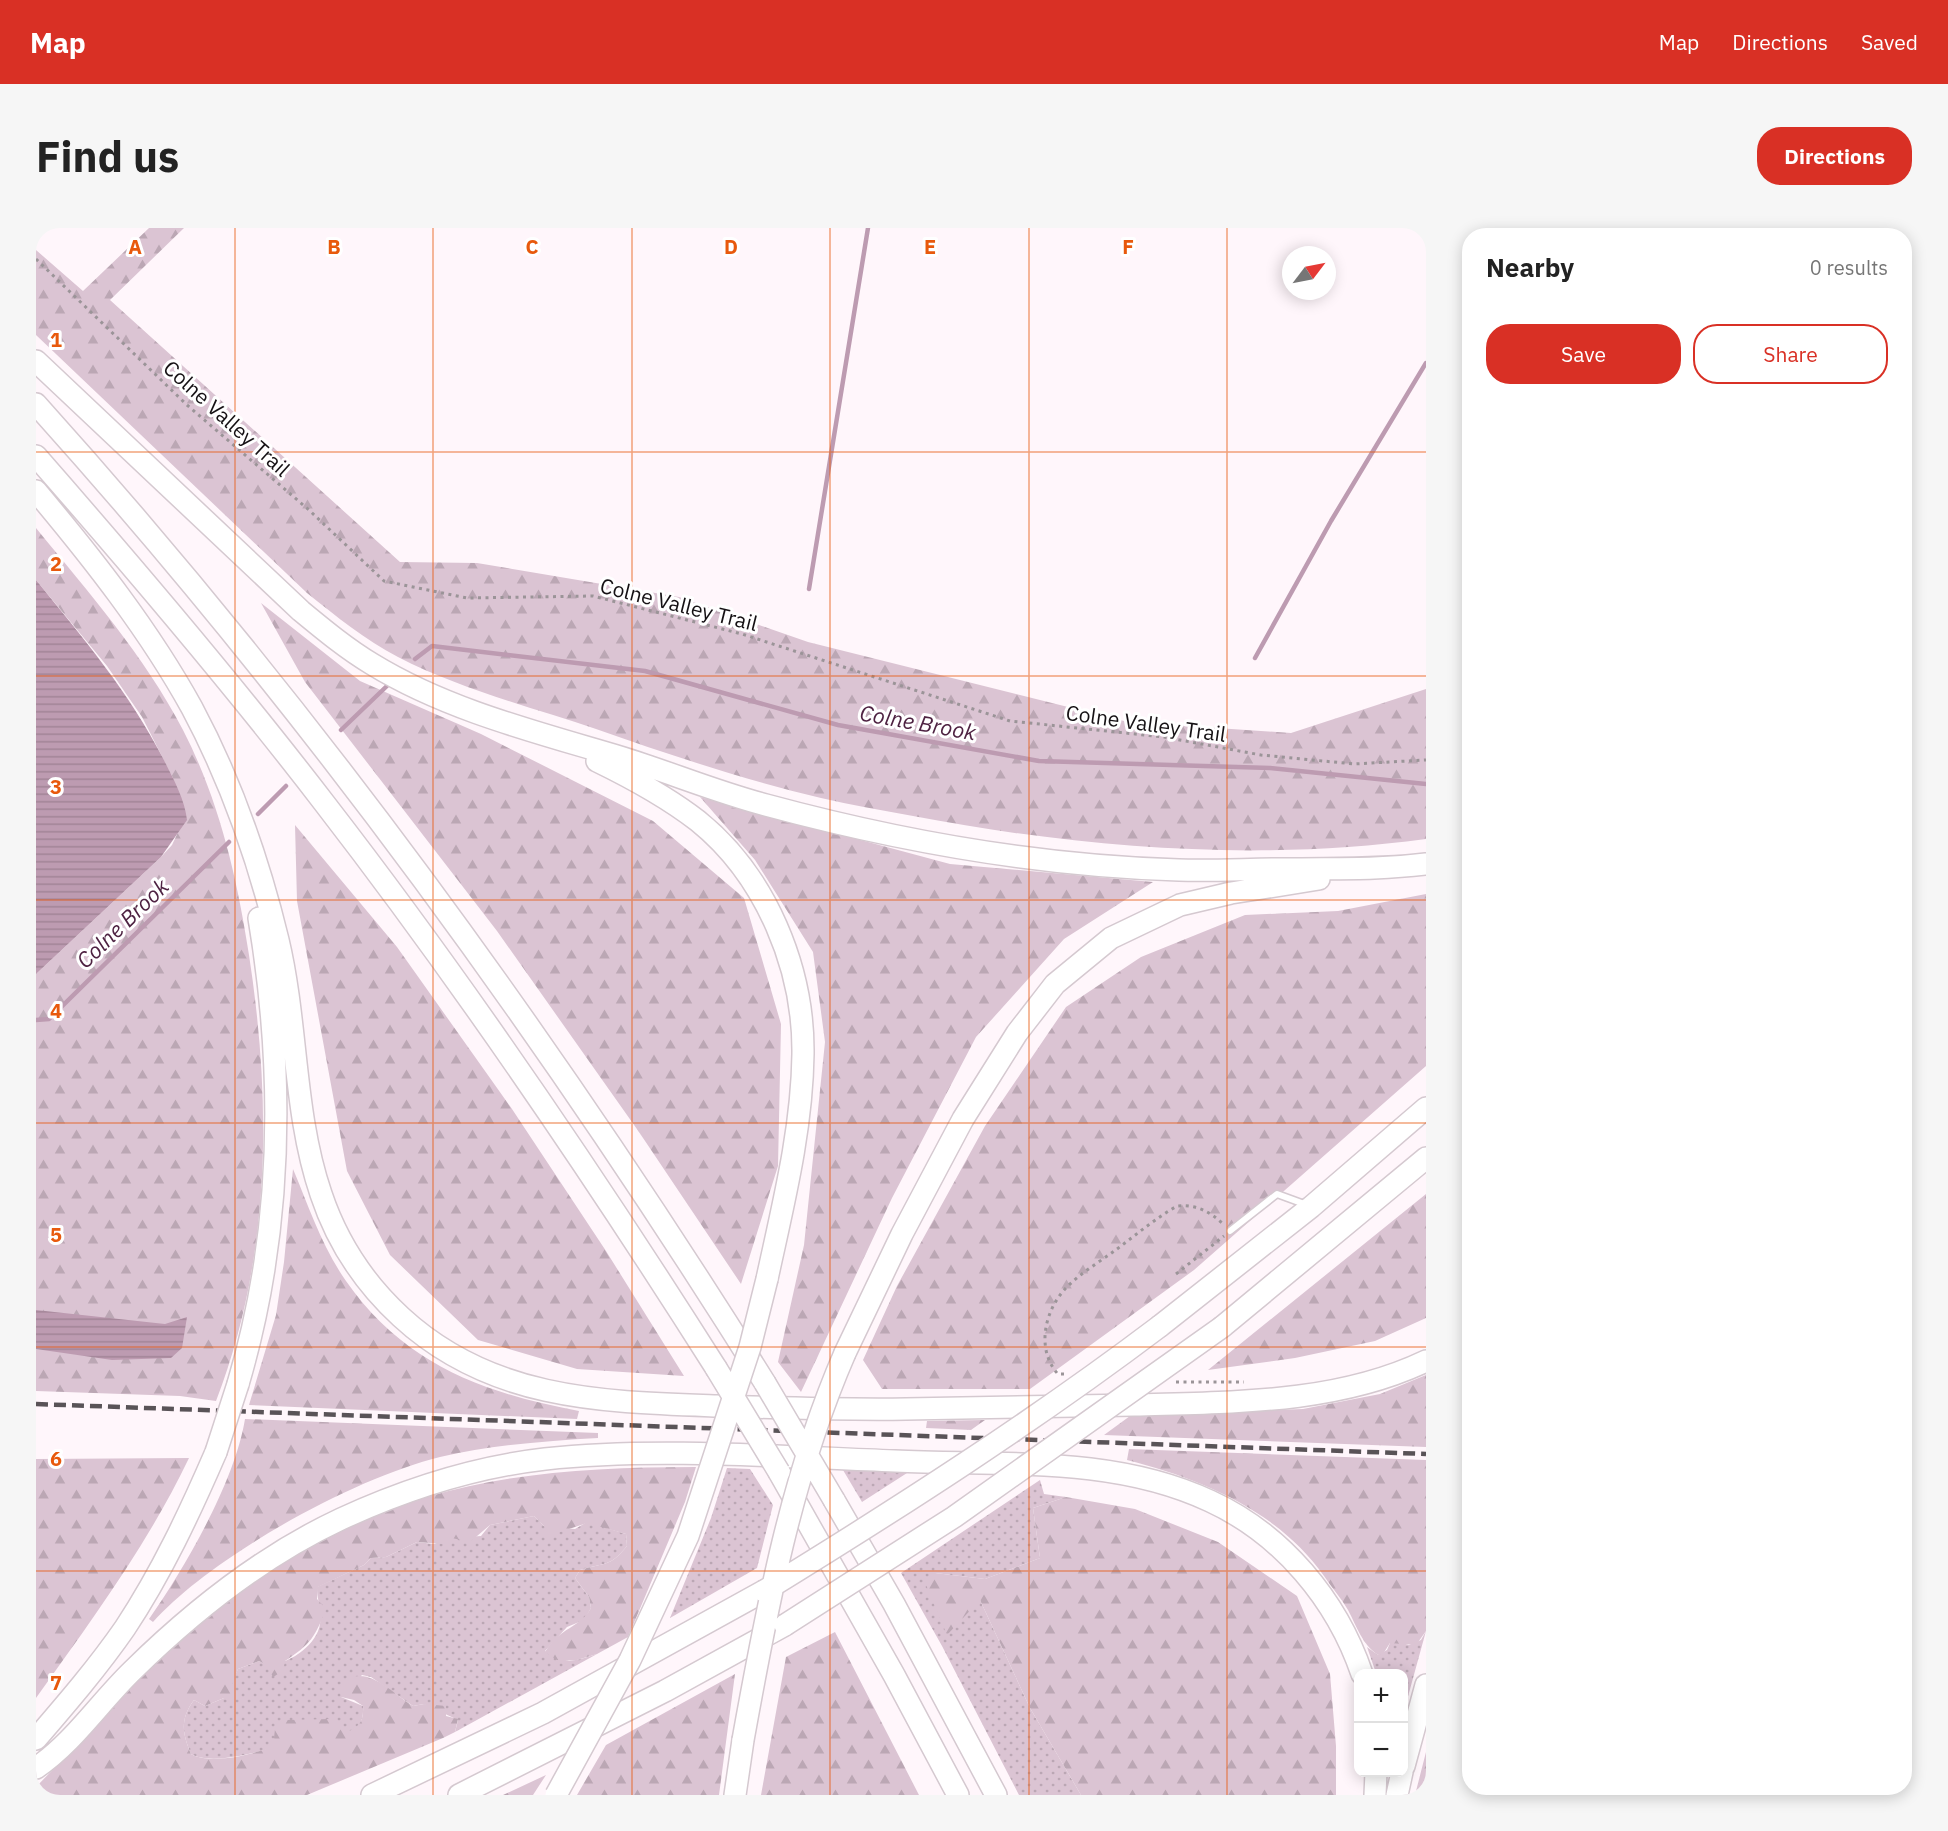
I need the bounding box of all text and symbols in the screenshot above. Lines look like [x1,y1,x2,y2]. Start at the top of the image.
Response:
text: Map [30,24,86,61]
text: Map [1659,28,1699,56]
text: Directions [1732,28,1828,56]
text: Saved [1861,28,1918,56]
button: Directions [1757,127,1912,185]
text: Find us [36,129,179,184]
text: A [128,233,142,260]
text: B [327,233,341,260]
text: C [525,233,539,260]
text: D [724,233,738,260]
text: E [924,233,936,260]
text: F [1122,233,1134,260]
north arrow [1282,246,1336,300]
text: Nearby [1486,250,1574,284]
text: 0 results [1810,254,1888,281]
button: Save [1486,324,1681,384]
button: Share [1693,324,1888,384]
text: 1 [50,326,62,353]
street label: Colne Valley Trail [158,354,297,483]
text: 2 [50,550,62,577]
street label: Colne Valley Trail [597,571,761,637]
water label: Colne Brook [858,698,979,747]
street label: Colne Valley Trail [1064,698,1228,748]
text: 3 [50,773,62,800]
water label: Colne Brook [70,871,175,974]
text: 4 [50,997,62,1024]
text: 5 [50,1221,62,1248]
text: 6 [50,1445,62,1472]
text: 7 [50,1669,62,1696]
map controls [1354,1669,1408,1777]
button: + [1354,1669,1408,1723]
button: − [1354,1723,1408,1777]

